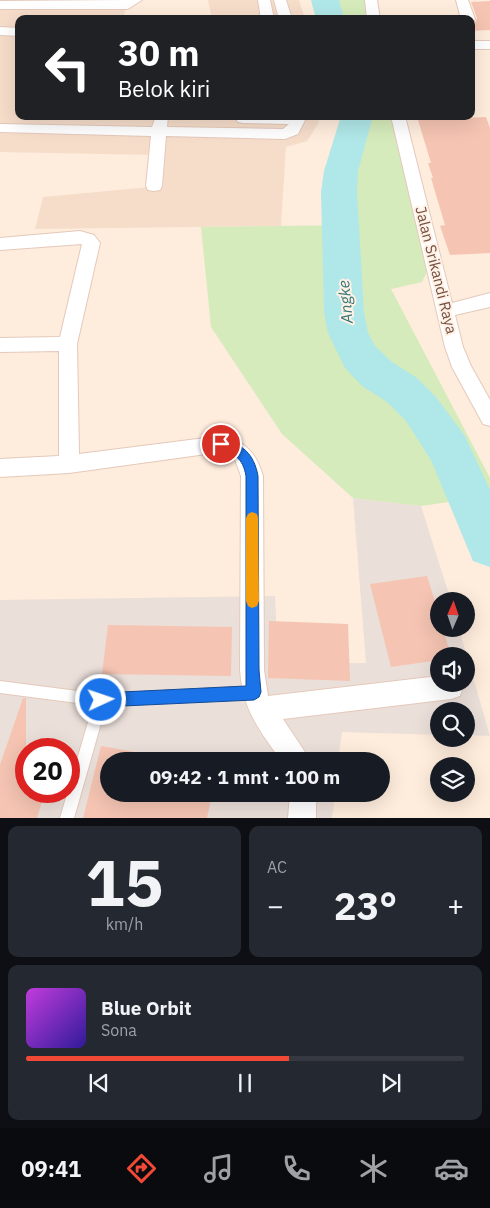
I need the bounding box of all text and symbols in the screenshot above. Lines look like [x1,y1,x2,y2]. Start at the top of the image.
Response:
text: 30 m [118,30,200,76]
icon: left [35,35,100,100]
text: Belok kiri [118,74,210,103]
street label: Jalan Srikandi Raya [411,204,462,336]
water label: Angke [333,280,357,325]
pin [200,423,242,465]
icon: arrive [207,430,235,458]
north arrow [430,592,475,638]
map controls [430,592,475,802]
button: sound [430,647,475,692]
position arrow [74,673,126,725]
button: search [430,702,475,747]
speed limit sign: 20 [15,738,80,803]
button: layers [430,757,475,802]
text: 09:42 · 1 mnt · 100 m [150,765,340,789]
text: 15 [85,839,164,924]
text: AC [267,857,287,877]
text: 23° [334,881,397,930]
text: − [267,887,284,924]
text: + [447,887,464,924]
text: km/h [106,914,143,934]
text: Blue Orbit [101,996,191,1020]
text: Sona [101,1020,137,1040]
icon: previous [85,1069,113,1097]
icon: pause [231,1069,259,1097]
icon: next [377,1069,405,1097]
icon: directions [124,1151,159,1186]
icon: music [201,1151,236,1186]
icon: phone [279,1151,314,1186]
icon: climate [356,1151,391,1186]
icon: car [434,1151,469,1186]
text: 09:41 [21,1154,81,1183]

